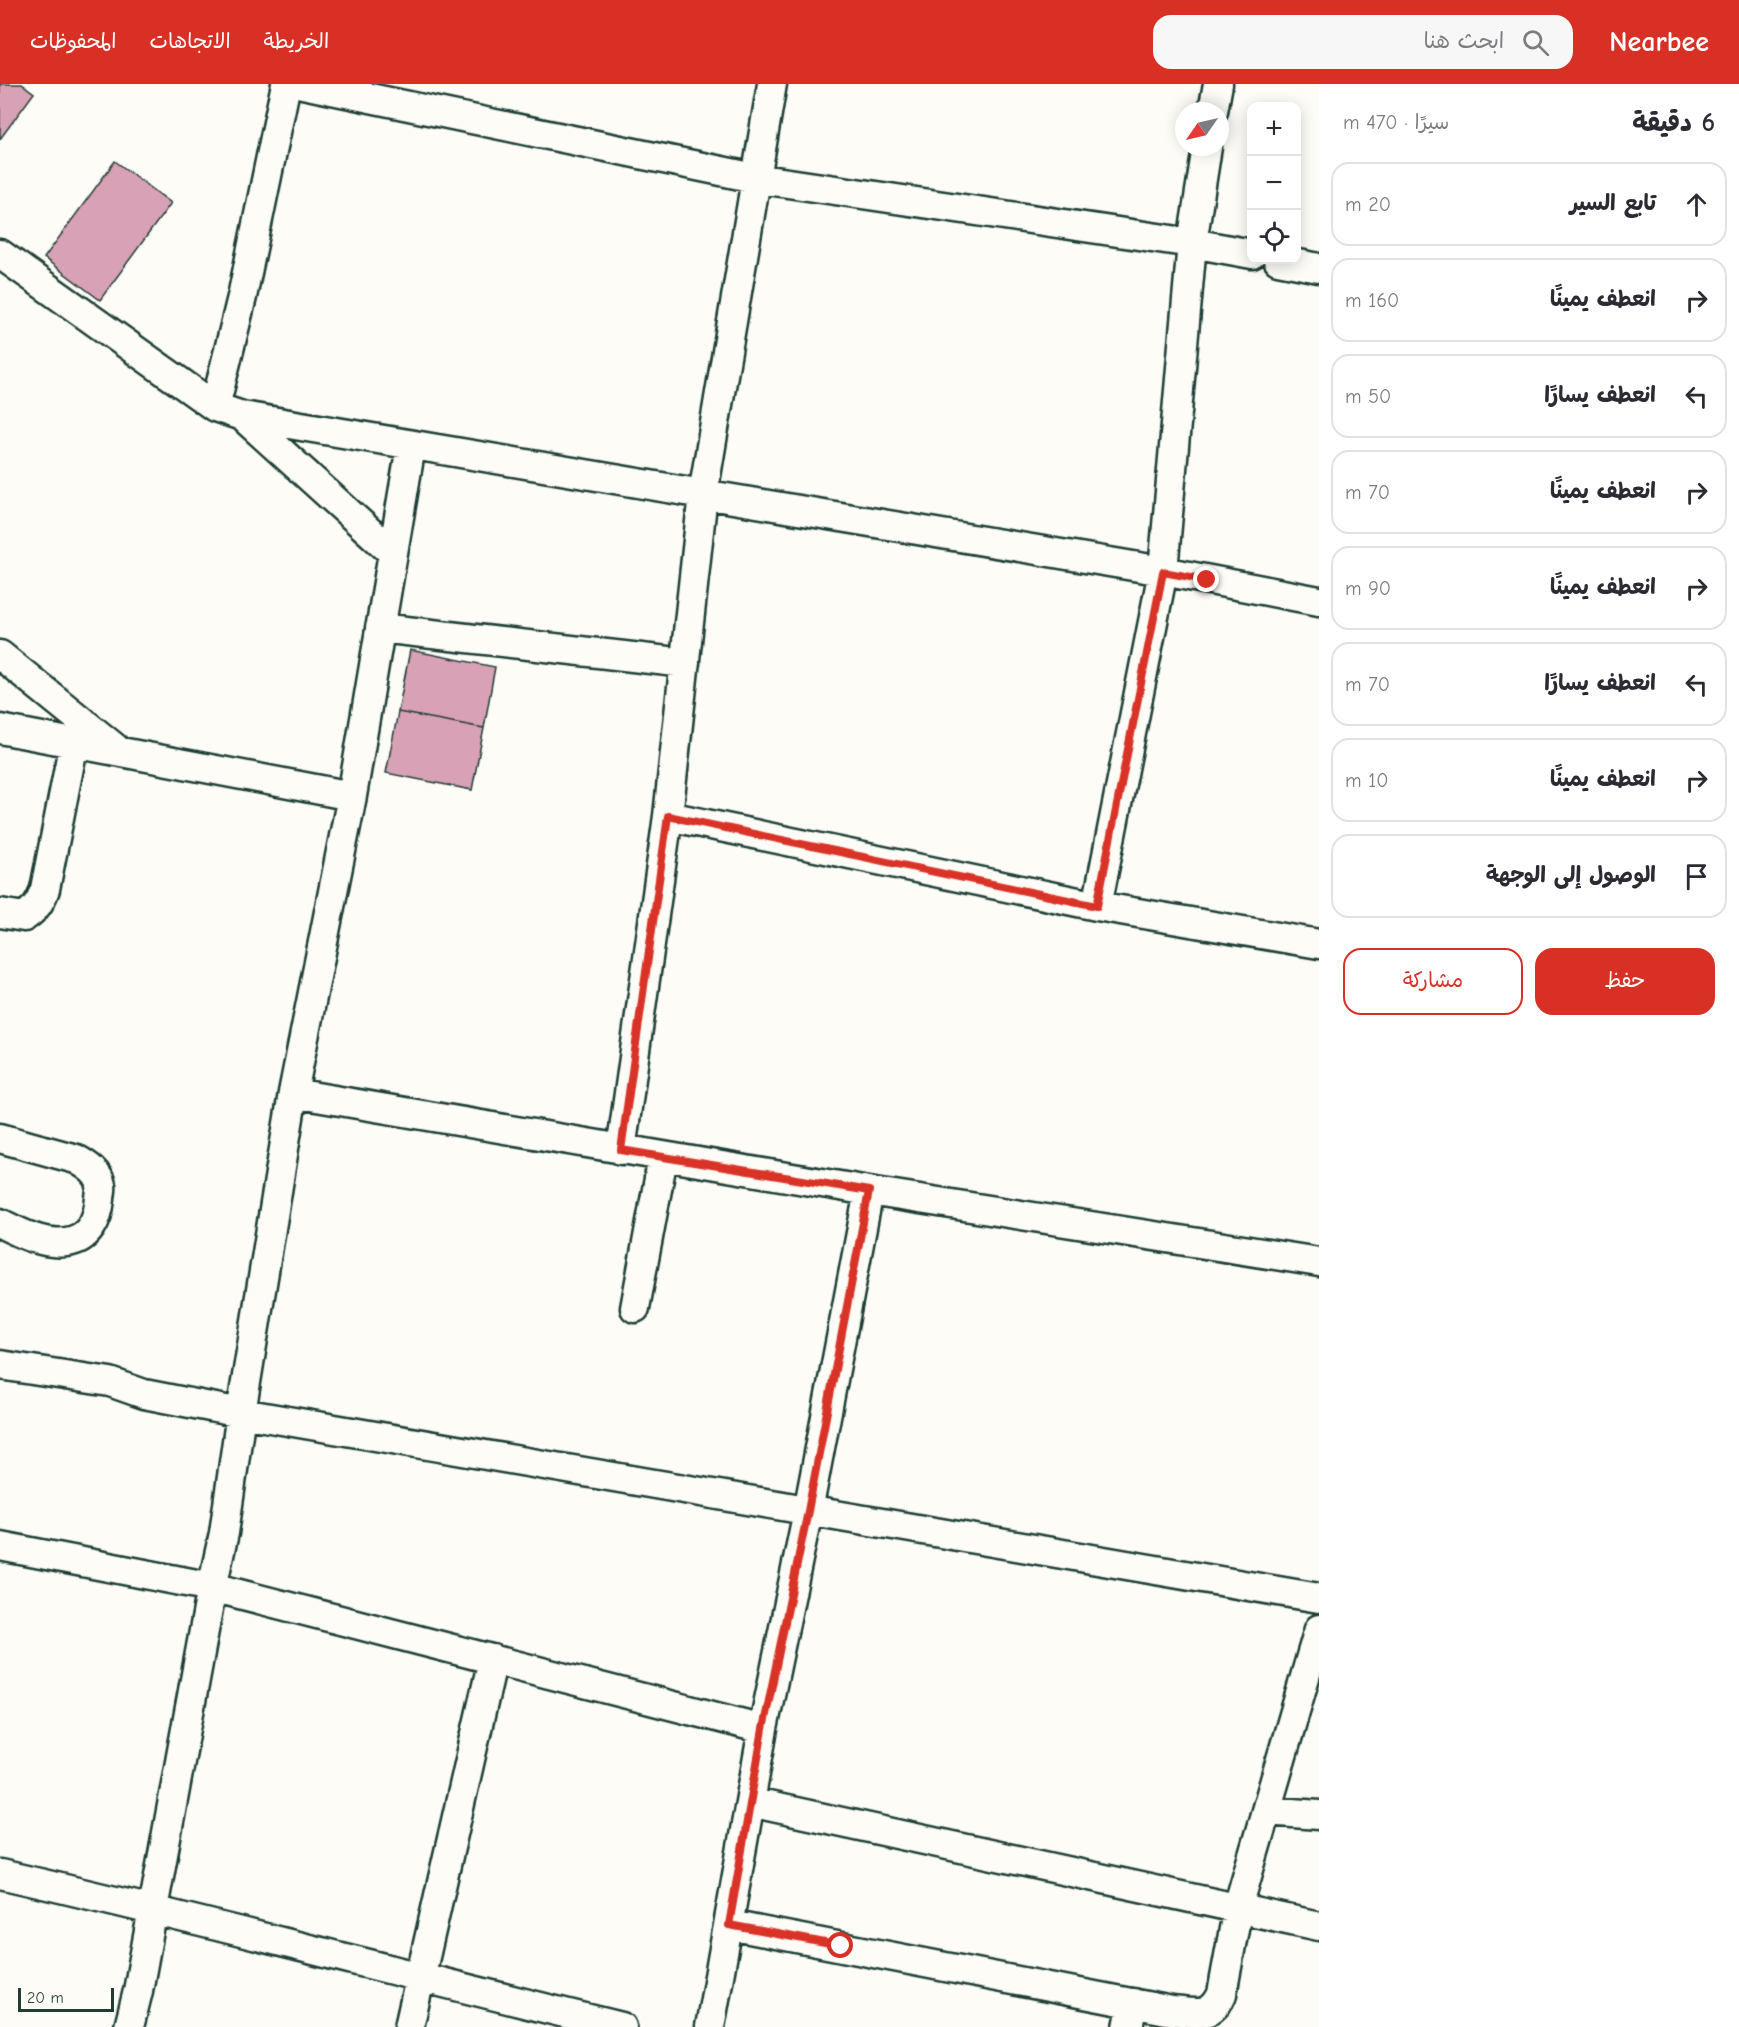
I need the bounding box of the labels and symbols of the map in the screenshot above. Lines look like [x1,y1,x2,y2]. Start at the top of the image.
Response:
north arrow [1175,102,1229,156]
route end [1193,566,1219,592]
route start [827,1932,853,1958]
scale bar [18,1985,114,2012]

